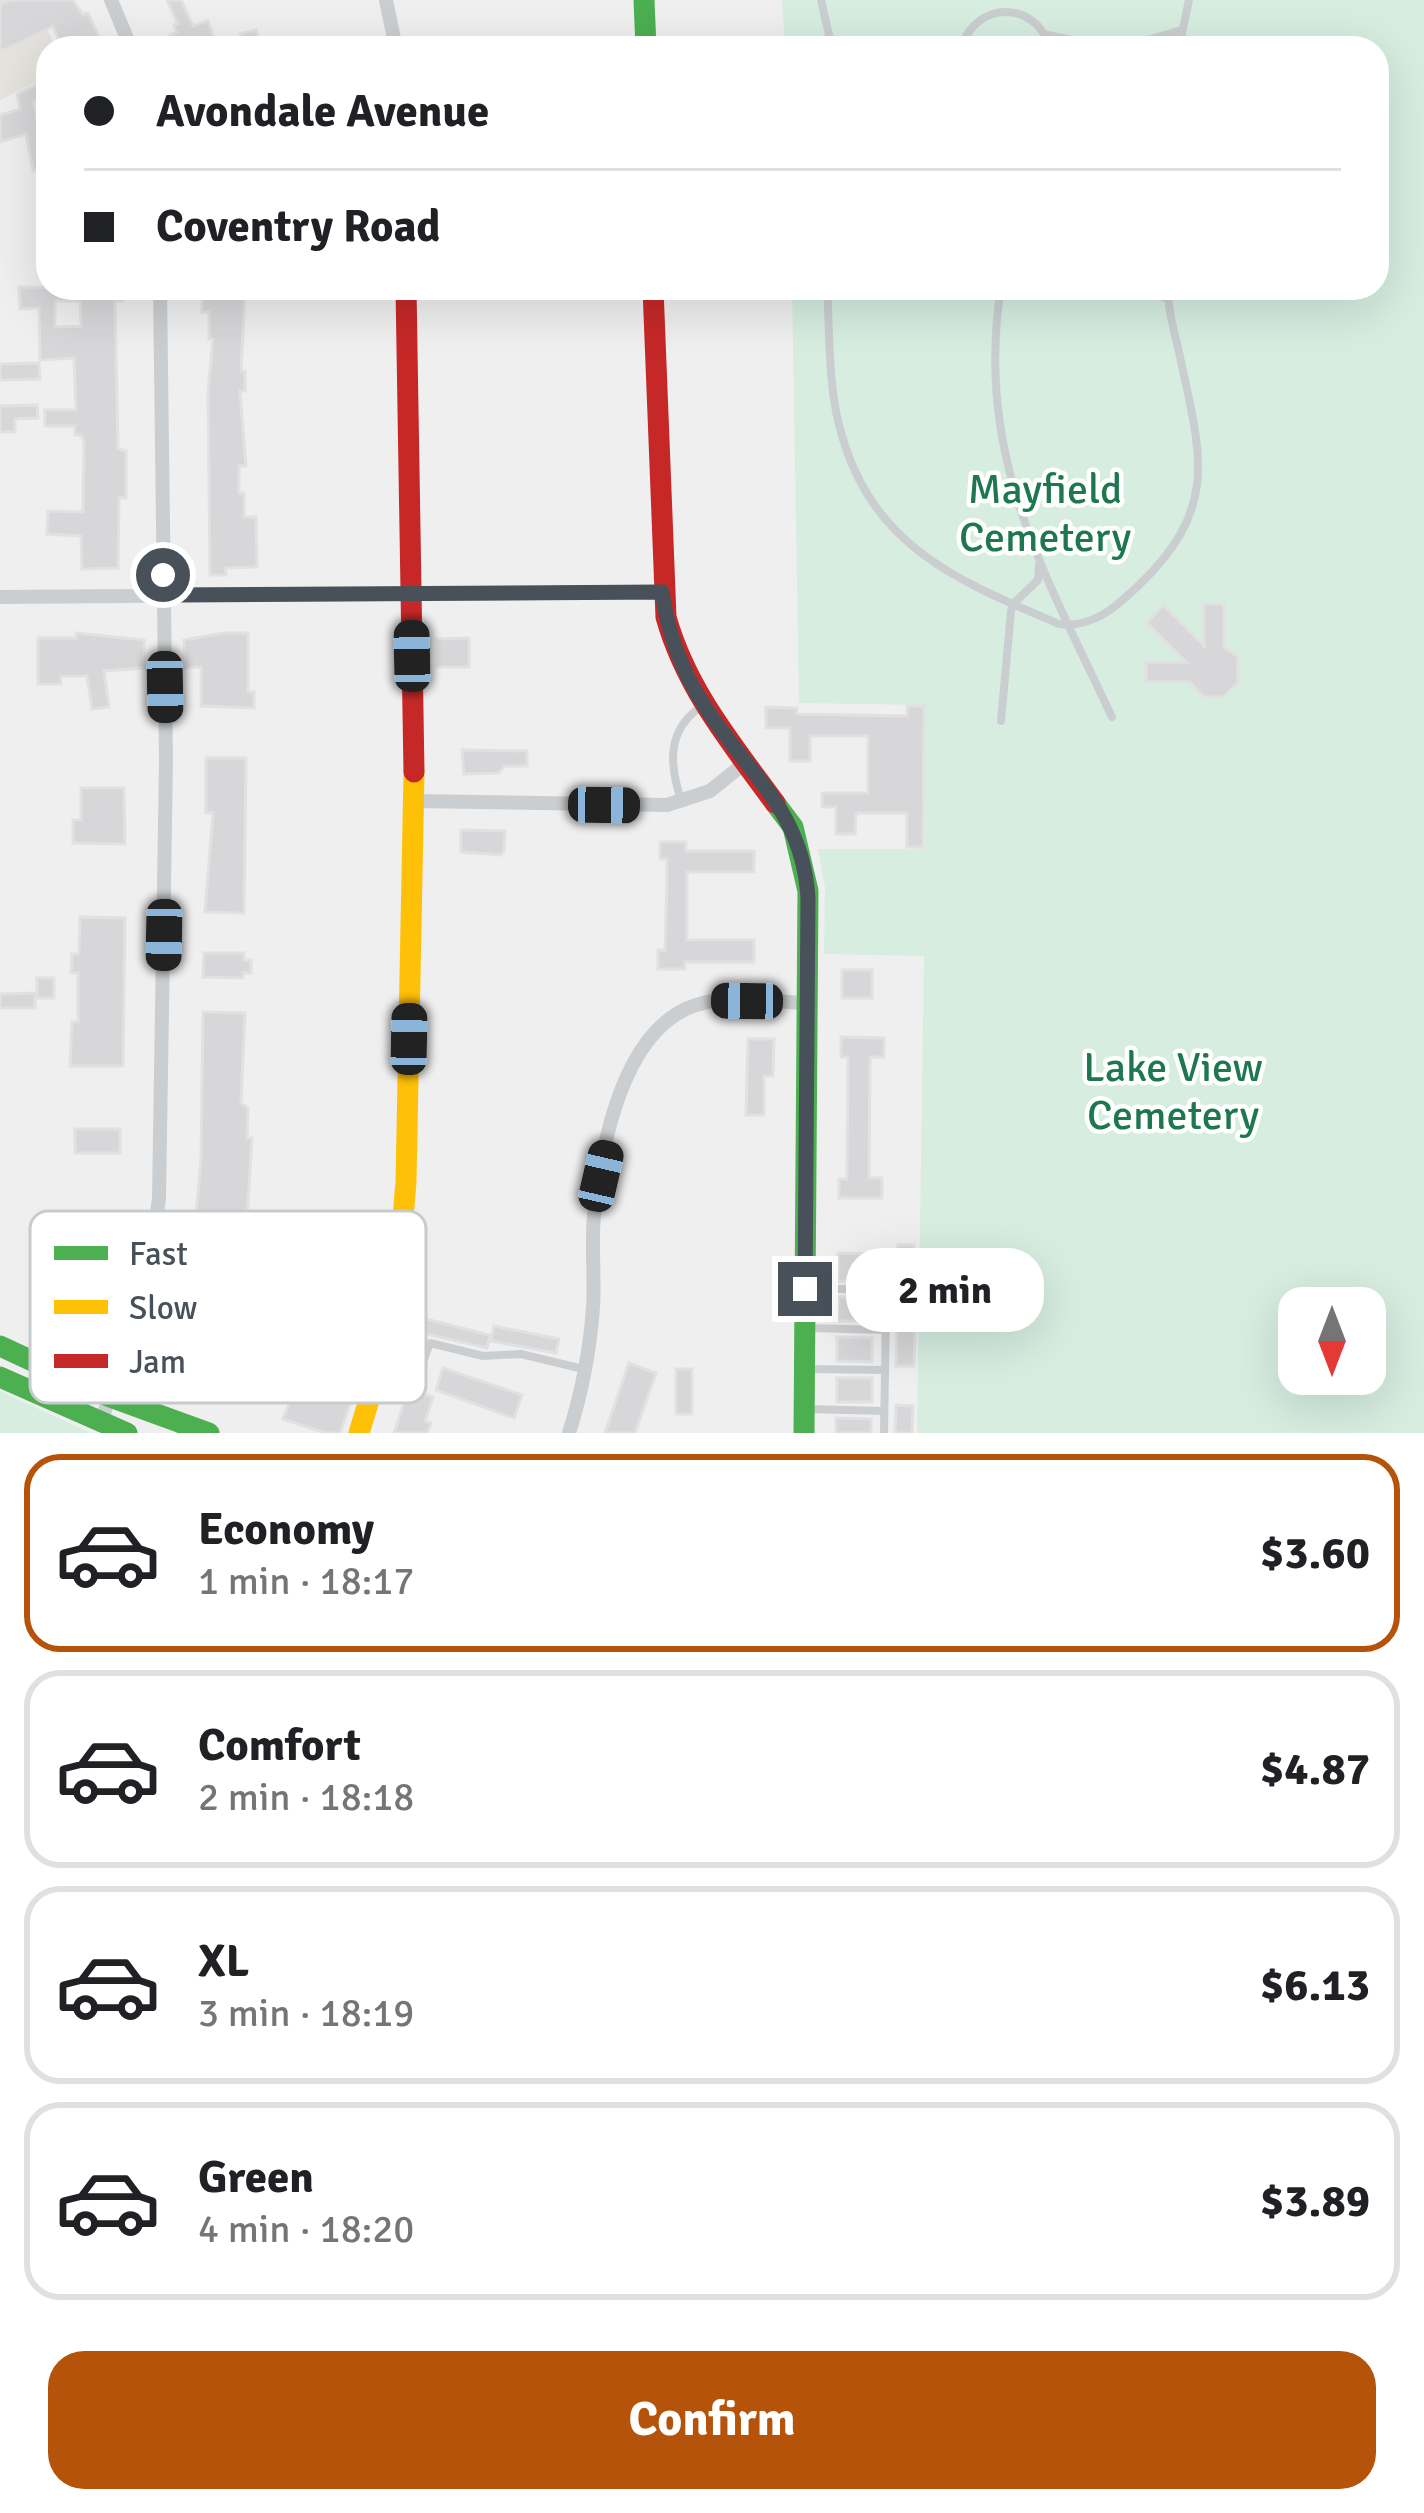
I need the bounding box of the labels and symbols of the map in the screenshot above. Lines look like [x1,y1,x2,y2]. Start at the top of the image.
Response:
park label: Mayfield Cemetery [959,464,1131,563]
route start [136,548,190,602]
car [393,620,431,692]
car [146,651,184,723]
car [568,786,640,824]
car [145,899,183,971]
car [711,982,783,1020]
car [390,1003,428,1075]
park label: Lake View Cemetery [1083,1042,1263,1141]
car [575,1137,627,1215]
legend [30,1211,426,1403]
text: Fast [129,1234,188,1275]
callout: 2 min [847,1247,1045,1331]
route end [778,1262,832,1316]
north arrow [1278,1287,1386,1395]
text: Slow [129,1288,198,1329]
text: Jam [129,1342,186,1383]

